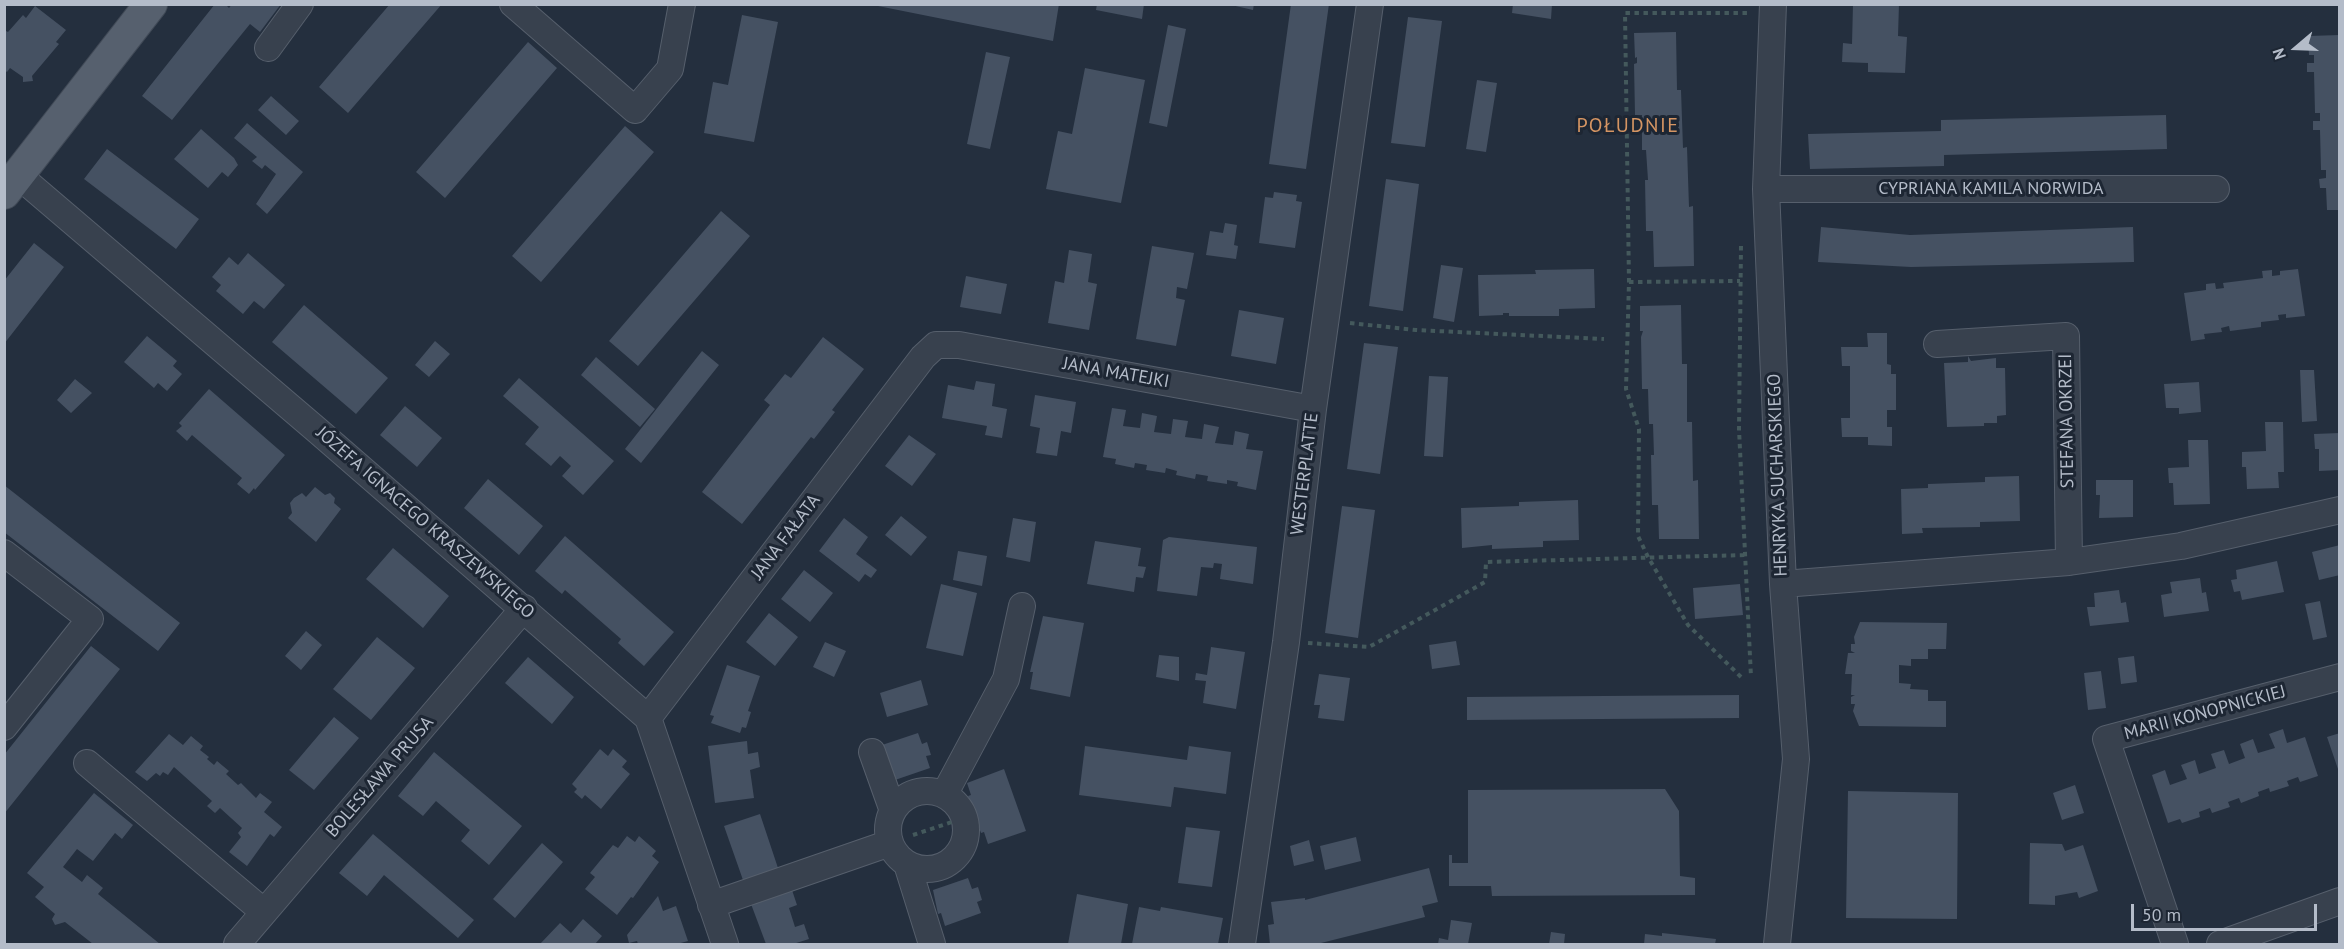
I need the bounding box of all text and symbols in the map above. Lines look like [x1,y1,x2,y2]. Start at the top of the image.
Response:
north arrow [2266,18,2326,78]
text: N [2268,46,2290,62]
district label: POŁUDNIE [1577,114,1679,138]
street label: CYPRIANA KAMILA NORWIDA [1878,178,2104,200]
street label: JANA MATEJKI [1061,353,1171,393]
street label: STEFANA OKRZEI [2055,353,2079,489]
street label: HENRYKA SUCHARSKIEGO [1764,373,1792,577]
street label: WESTERPLATTE [1287,412,1323,536]
street label: JÓZEFA IGNACEGO KRASZEWSKIEGO [311,422,539,624]
street label: JANA FAŁATA [747,490,825,584]
street label: MARII KONOPNICKIEJ [2122,681,2288,745]
street label: BOLESŁAWA PRUSA [322,712,438,842]
scale bar [2134,892,2320,930]
text: 50 m [2142,903,2181,926]

